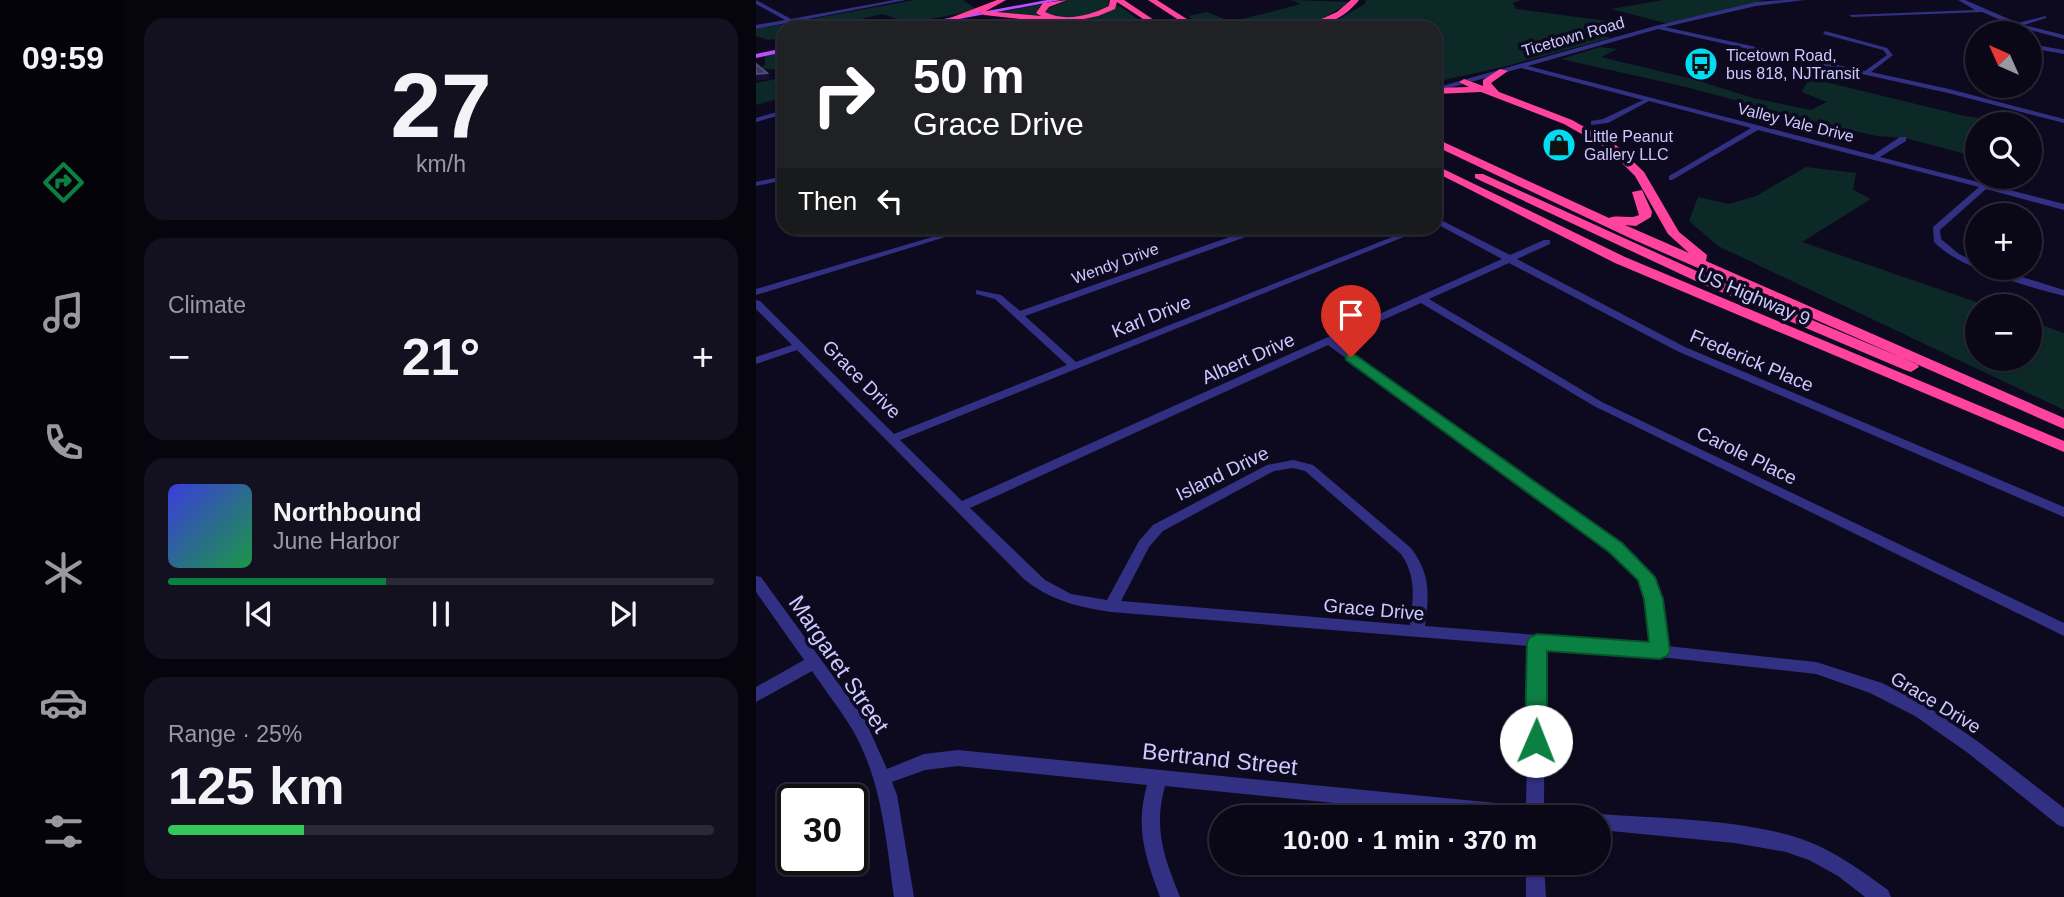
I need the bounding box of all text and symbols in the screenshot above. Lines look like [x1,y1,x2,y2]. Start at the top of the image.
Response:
street label: Ticetown Road [1520,14,1626,59]
north arrow [1965,21,2042,98]
map controls [1965,21,2042,371]
text: 09:59 [22,40,104,76]
bus stop icon: Ticetown Road, bus 818, NJTransit [1682,45,1720,83]
place label: Ticetown Road, bus 818, NJTransit [1726,47,1860,82]
icon: right [798,49,889,140]
text: 50 m [913,49,1025,103]
text: 27 [390,55,492,156]
street label: Valley Vale Drive [1736,100,1856,145]
text: Grace Drive [913,106,1084,142]
button: search [1965,112,2042,189]
shop icon: Little Peanut Gallery LLC [1540,126,1578,164]
place label: Little Peanut Gallery LLC [1584,128,1674,163]
text: km/h [416,151,466,177]
icon: directions [39,158,88,207]
icon: left [871,182,909,220]
text: Then [798,186,857,216]
button: + [1965,203,2042,280]
street label: Wendy Drive [1069,240,1161,287]
street label: US Highway 9 [1694,263,1813,330]
pin [1321,285,1381,357]
icon: music [39,288,88,337]
street label: Karl Drive [1109,291,1194,342]
text: Climate [168,292,246,318]
button: − [1965,294,2042,371]
icon: arrive [1332,296,1370,334]
street label: Frederick Place [1687,325,1817,396]
text: 21° [402,328,480,386]
street label: Albert Drive [1199,329,1298,388]
text: − [168,336,190,378]
text: + [692,336,714,378]
street label: Grace Drive [818,336,905,423]
icon: phone [39,418,88,467]
street label: Carole Place [1693,422,1800,489]
street label: Island Drive [1173,442,1272,505]
text: Northbound [273,497,422,527]
text: June Harbor [273,528,400,554]
icon: climate [39,548,88,597]
street label: Margaret Street [784,590,895,738]
icon: previous [240,595,278,633]
icon: pause [422,595,460,633]
icon: next [604,595,642,633]
street label: Grace Drive [1323,595,1425,624]
street label: Grace Drive [1887,667,1985,738]
icon: car [39,678,88,727]
position arrow [1499,704,1573,778]
text: Range · 25% [168,721,302,747]
street label: Bertrand Street [1141,738,1300,780]
text: 125 km [168,757,344,815]
speed limit sign: 30 [777,784,868,875]
icon: filters [39,807,88,856]
text: 10:00 · 1 min · 370 m [1283,825,1537,855]

